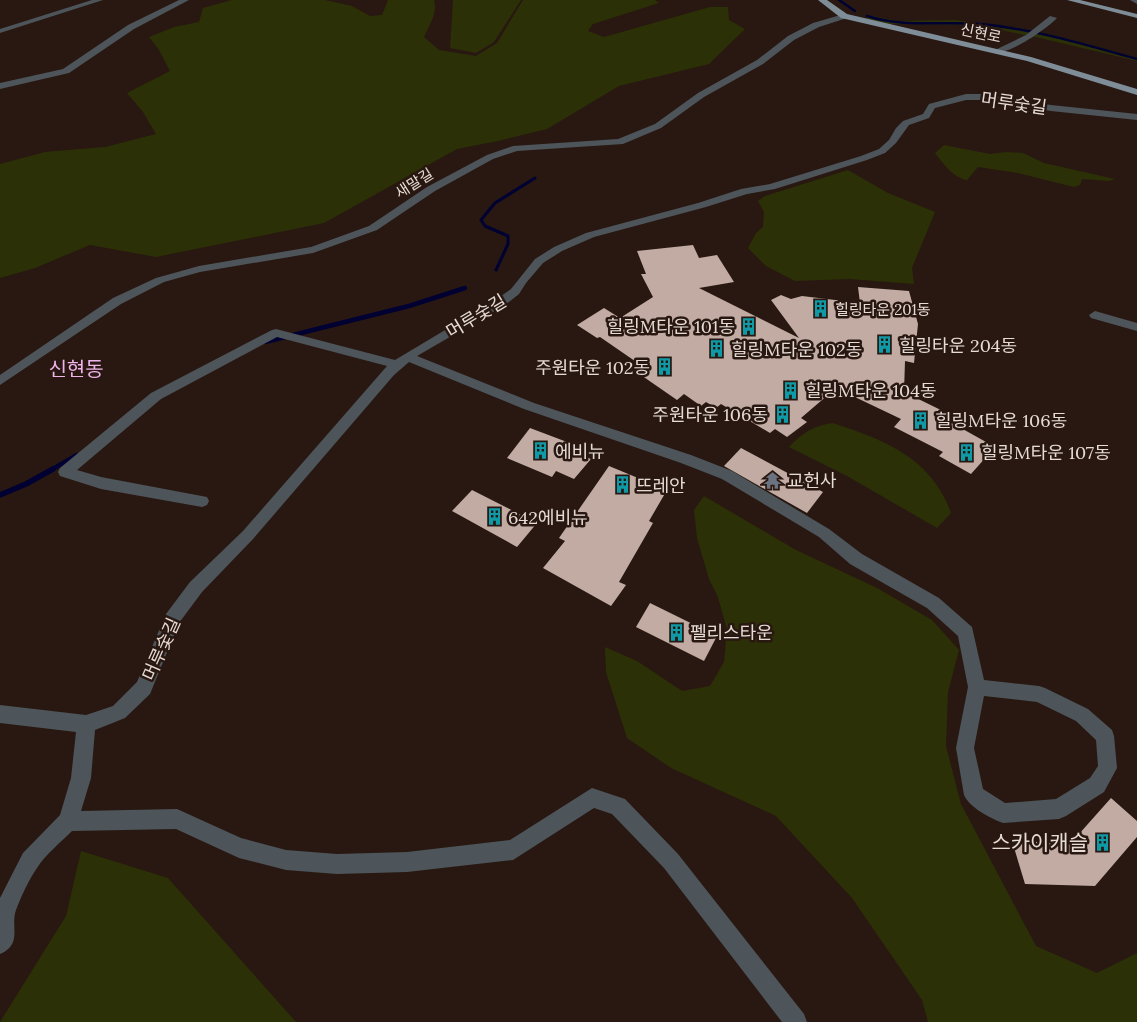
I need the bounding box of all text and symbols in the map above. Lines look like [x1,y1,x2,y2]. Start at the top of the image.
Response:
street label: 신현로 [959,19,1003,47]
street label: 머루숯길 [980,87,1048,119]
street label: 새말길 [391,164,437,202]
street label: 머루숯길 [442,289,510,343]
building icon: 힐링타운 201동 [811,299,831,319]
place label: 힐링타운 201동 [835,300,931,319]
place label: 힐링M타운 101동 [607,315,735,338]
building icon: 힐링M타운 101동 [739,316,759,336]
place label: 힐링타운 204동 [899,334,1017,357]
building icon: 힐링타운 204동 [875,335,895,355]
place label: 힐링M타운 102동 [731,338,862,361]
building icon: 힐링M타운 102동 [707,339,727,359]
district label: 신현동 [48,356,104,381]
place label: 주원타운 102동 [535,356,650,379]
building icon: 주원타운 102동 [654,357,674,377]
place label: 힐링M타운 104동 [805,379,937,402]
building icon: 힐링M타운 104동 [781,380,801,400]
place label: 주원타운 106동 [652,403,768,426]
building icon: 주원타운 106동 [772,404,792,424]
place label: 힐링M타운 106동 [935,409,1067,432]
building icon: 힐링M타운 106동 [911,410,931,430]
place label: 에비뉴 [555,440,605,463]
building icon: 에비뉴 [531,441,551,461]
place label: 힐링M타운 107동 [981,441,1111,464]
building icon: 힐링M타운 107동 [957,442,977,462]
place label: 교헌사 [787,469,837,492]
temple icon: 교헌사 [763,470,783,490]
place label: 뜨레안 [636,474,686,497]
building icon: 뜨레안 [612,475,632,495]
place label: 642에비뉴 [508,506,588,529]
building icon: 642에비뉴 [484,507,504,527]
street label: 머루숯길 [137,614,185,684]
place label: 펠리스타운 [690,621,773,644]
building icon: 펠리스타운 [666,622,686,642]
place label: 스카이캐슬 [991,829,1088,856]
building icon: 스카이캐슬 [1092,832,1112,852]

